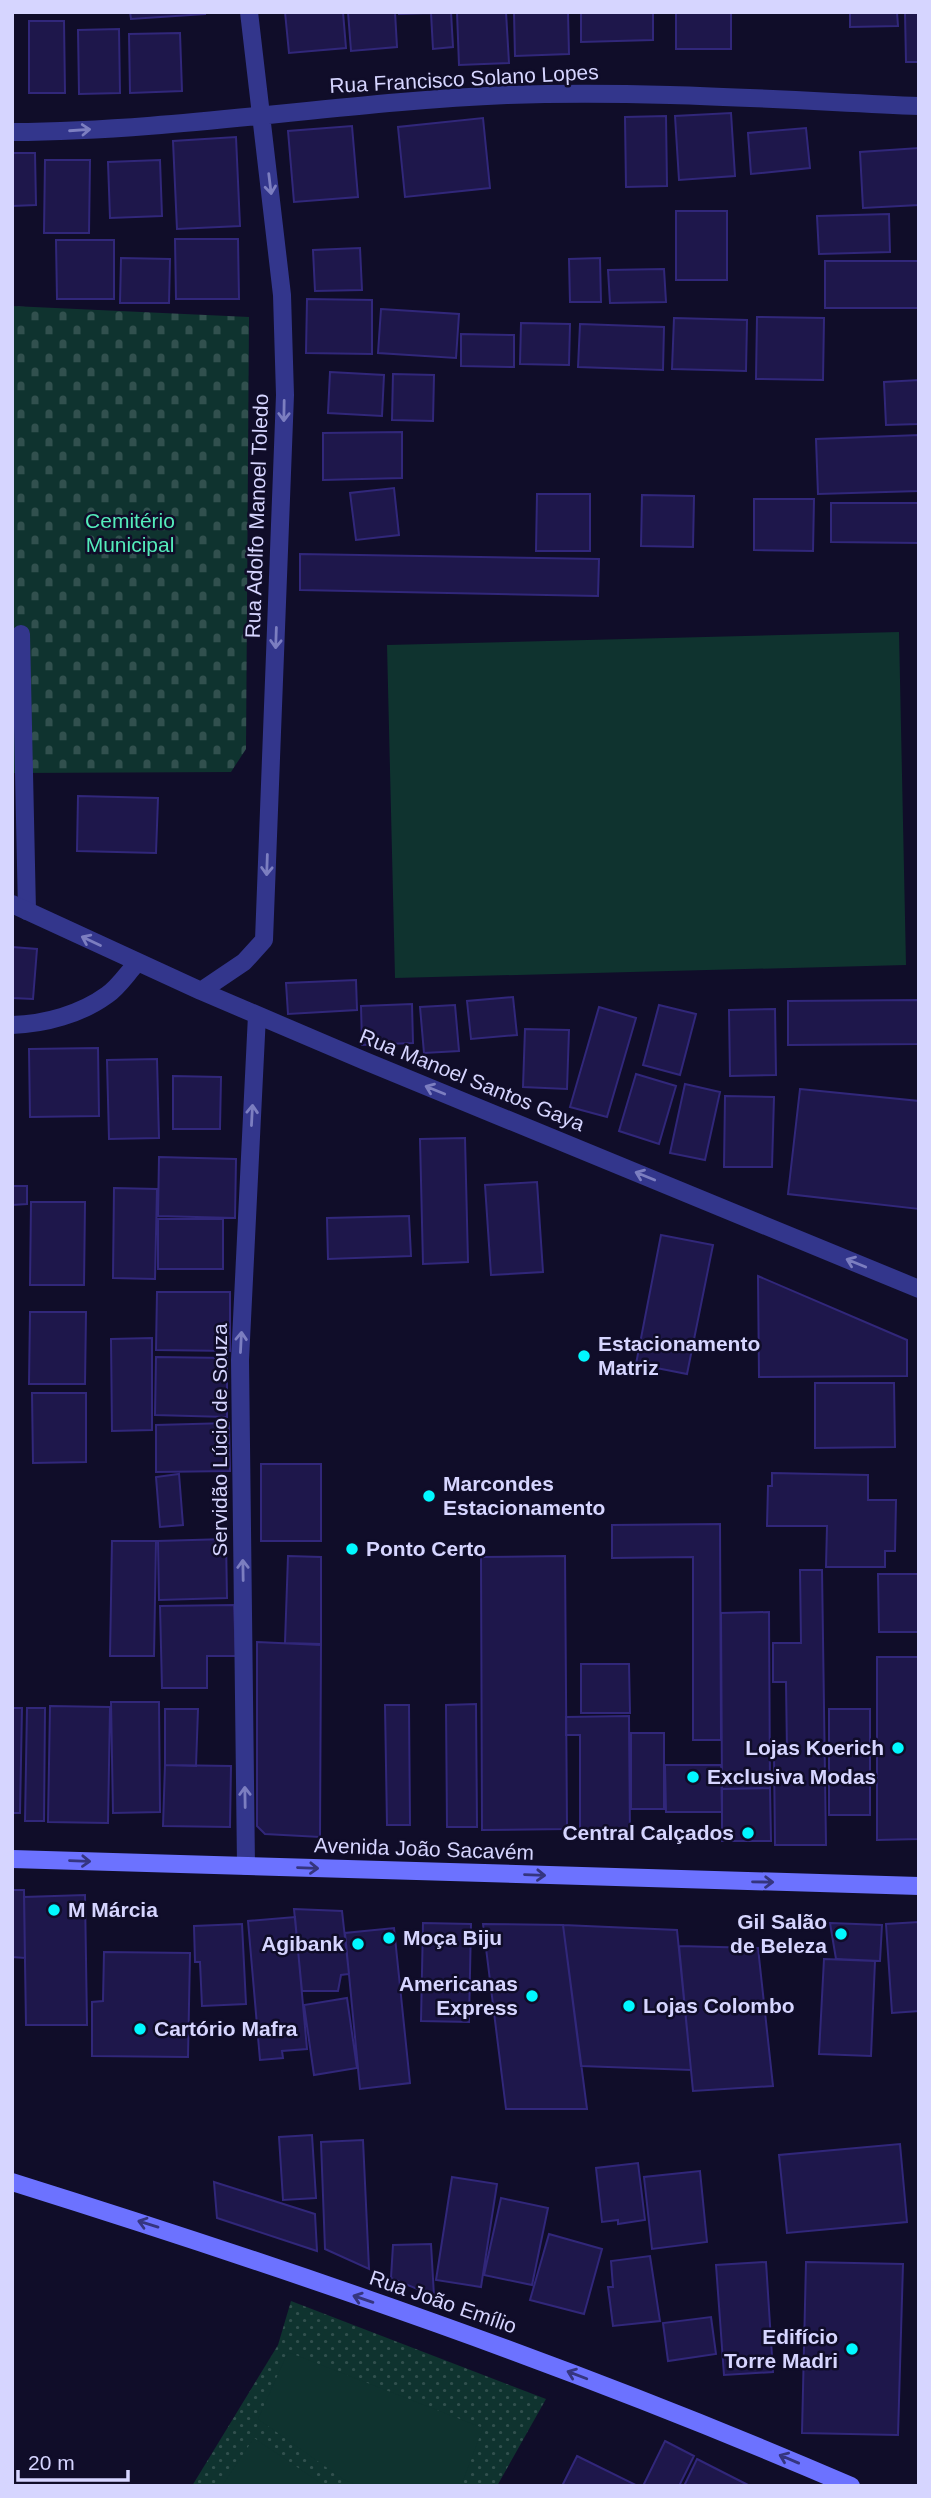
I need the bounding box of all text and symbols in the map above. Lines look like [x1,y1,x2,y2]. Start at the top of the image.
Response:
street label: Rua Francisco Solano Lopes [329,60,599,97]
one-way arrow [69,123,91,136]
one-way arrow [263,172,276,195]
street label: Rua Adolfo Manoel Toledo [241,393,272,639]
one-way arrow [277,399,291,422]
park label: Cemitério Municipal [85,509,175,556]
one-way arrow [270,626,283,649]
one-way arrow [261,854,274,877]
one-way arrow [81,934,103,947]
street label: Rua Manoel Santos Gaya [356,1024,588,1135]
one-way arrow [425,1083,446,1096]
one-way arrow [246,1104,259,1127]
one-way arrow [635,1169,657,1182]
one-way arrow [845,1256,867,1269]
street label: Servidão Lúcio de Souza [208,1323,231,1557]
one-way arrow [235,1331,248,1354]
place label: Estacionamento Matriz [598,1332,760,1379]
marker: Estacionamento Matriz [576,1348,592,1364]
place label: Marcondes Estacionamento [443,1472,605,1519]
marker: Marcondes Estacionamento [421,1488,437,1504]
place label: Ponto Certo [366,1537,486,1560]
marker: Ponto Certo [344,1541,360,1557]
one-way arrow [236,1559,249,1582]
place label: Lojas Koerich [745,1736,884,1759]
marker: Lojas Koerich [890,1740,906,1756]
place label: Exclusiva Modas [707,1765,876,1788]
marker: Exclusiva Modas [685,1769,701,1785]
one-way arrow [238,1786,252,1809]
place label: Central Calçados [562,1821,734,1844]
marker: Central Calçados [740,1825,756,1841]
street label: Avenida João Sacavém [314,1833,534,1864]
one-way arrow [69,1854,92,1868]
one-way arrow [296,1861,319,1874]
one-way arrow [523,1869,546,1882]
one-way arrow [751,1875,774,1889]
place label: M Márcia [68,1898,158,1921]
marker: M Márcia [46,1902,62,1918]
place label: Gil Salão de Beleza [730,1910,827,1957]
place label: Moça Biju [403,1926,502,1949]
marker: Gil Salão de Beleza [833,1926,849,1942]
marker: Moça Biju [381,1930,397,1946]
place label: Agibank [261,1932,344,1955]
marker: Agibank [350,1936,366,1952]
place label: Americanas Express [399,1972,518,2019]
marker: Americanas Express [524,1988,540,2004]
place label: Lojas Colombo [643,1994,795,2017]
marker: Lojas Colombo [621,1998,637,2014]
place label: Cartório Mafra [154,2017,298,2040]
marker: Cartório Mafra [132,2021,148,2037]
one-way arrow [137,2217,159,2230]
street label: Rua João Emílio [367,2266,520,2337]
one-way arrow [352,2292,374,2304]
place label: Edifício Torre Madri [724,2325,838,2372]
marker: Edifício Torre Madri [844,2341,860,2357]
one-way arrow [567,2367,589,2380]
scale bar [18,2438,128,2482]
text: 20 m [28,2451,75,2474]
one-way arrow [778,2452,800,2465]

